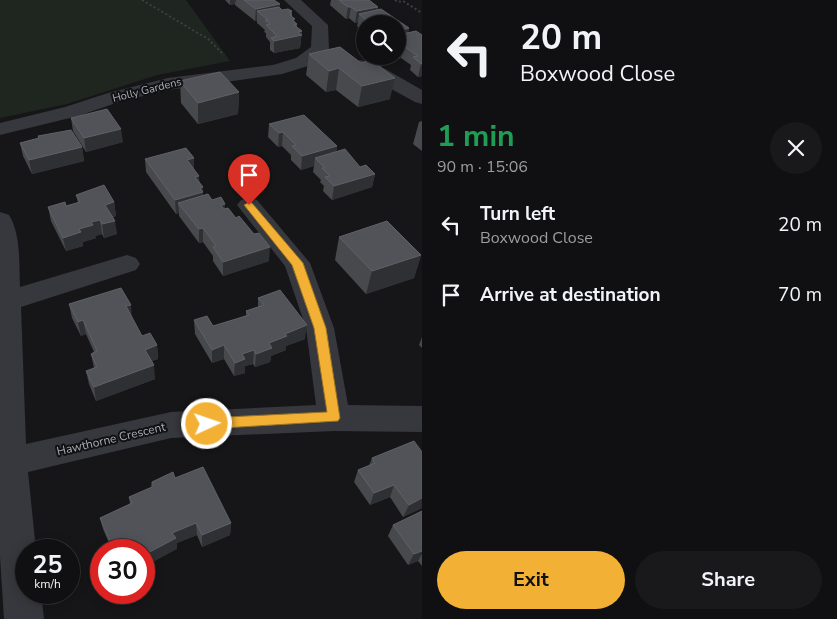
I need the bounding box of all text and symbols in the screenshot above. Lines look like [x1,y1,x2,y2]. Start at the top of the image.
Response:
text: 20 m [520,14,602,61]
map controls [356,15,406,65]
button: search [356,15,406,65]
icon: left [437,20,502,85]
text: Boxwood Close [520,59,675,89]
street label: Holly Gardens [111,74,183,106]
text: 1 min [437,116,515,157]
button: close [770,122,822,174]
pin [228,154,270,205]
text: 90 m · 15:06 [437,156,528,178]
icon: arrive [235,161,263,189]
text: Turn left [480,201,555,227]
icon: left [437,211,465,239]
text: 20 m [778,212,822,238]
text: Boxwood Close [480,227,593,249]
icon: arrive [437,281,465,309]
text: Arrive at destination [480,282,661,308]
text: 70 m [778,282,822,308]
position arrow [180,397,232,449]
street label: Hawthorne Crescent [55,419,168,459]
speed limit sign: 30 [90,539,155,604]
text: 25 [32,548,63,582]
button: Exit [437,551,625,609]
button: Share [635,551,822,609]
text: km/h [34,576,61,592]

